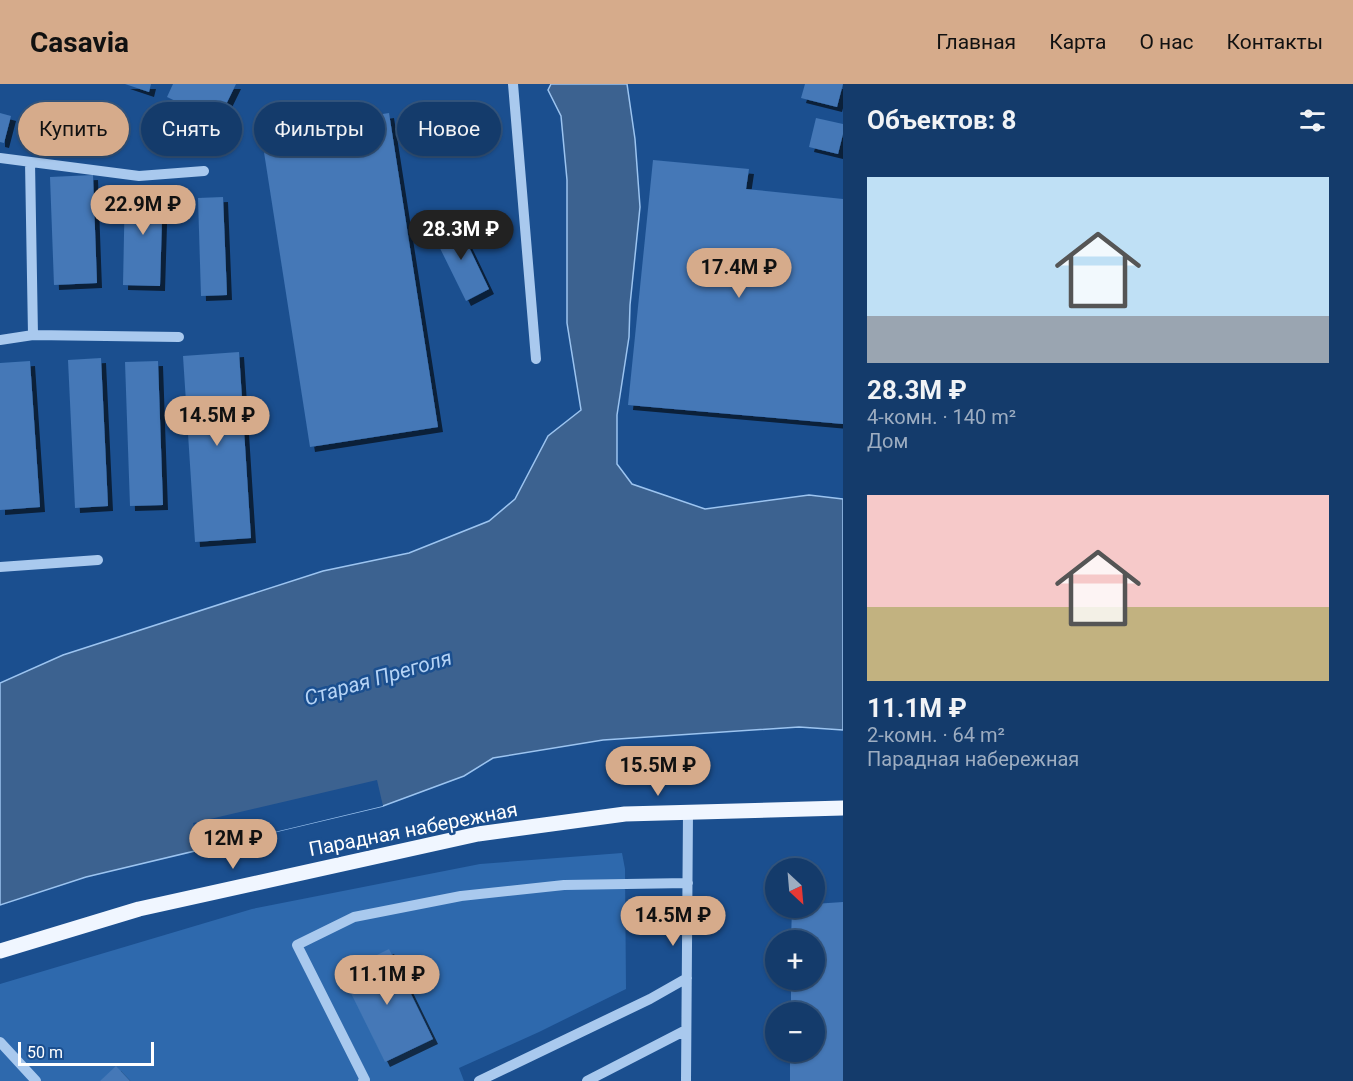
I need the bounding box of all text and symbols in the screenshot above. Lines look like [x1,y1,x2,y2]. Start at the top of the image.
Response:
text: Casavia [30,26,129,59]
text: Главная [936,30,1016,54]
text: Карта [1049,30,1106,54]
text: О нас [1139,30,1194,54]
text: Контакты [1227,30,1323,54]
chip: Купить [18,102,129,156]
chip: Снять [141,102,242,156]
chip: Фильтры [254,102,385,156]
chip: Новое [397,102,501,156]
icon: filters [1296,104,1329,137]
text: Объектов: 8 [867,105,1016,135]
pin: 22.9M ₽ [88,185,198,236]
text: 22.9M ₽ [105,192,181,216]
pin: 28.3M ₽ [406,210,516,261]
icon: home [1044,216,1152,324]
text: 28.3M ₽ [423,217,499,241]
pin: 17.4M ₽ [684,248,794,299]
text: 17.4M ₽ [701,255,777,279]
text: 28.3M ₽ [867,375,967,405]
pin: 14.5M ₽ [162,396,272,447]
text: 14.5M ₽ [179,403,255,427]
text: 4-комн. · 140 m² [867,405,1016,429]
text: Дом [867,429,908,453]
icon: home [1044,534,1152,642]
water label: Старая Преголя [301,645,455,711]
text: 11.1M ₽ [867,693,967,723]
text: 2-комн. · 64 m² [867,723,1005,747]
pin: 15.5M ₽ [603,746,713,797]
text: Парадная набережная [867,747,1079,771]
text: 15.5M ₽ [620,753,696,777]
street label: Парадная набережная [307,797,519,861]
pin: 12M ₽ [191,819,275,870]
text: 12M ₽ [203,826,263,850]
north arrow [765,858,825,918]
map controls [765,858,825,1062]
pin: 14.5M ₽ [618,896,728,947]
text: 14.5M ₽ [635,903,711,927]
button: + [765,930,825,990]
pin: 11.1M ₽ [332,955,442,1006]
text: 11.1M ₽ [349,962,425,986]
button: − [765,1002,825,1062]
scale bar [18,1039,154,1066]
text: 50 m [27,1043,63,1062]

